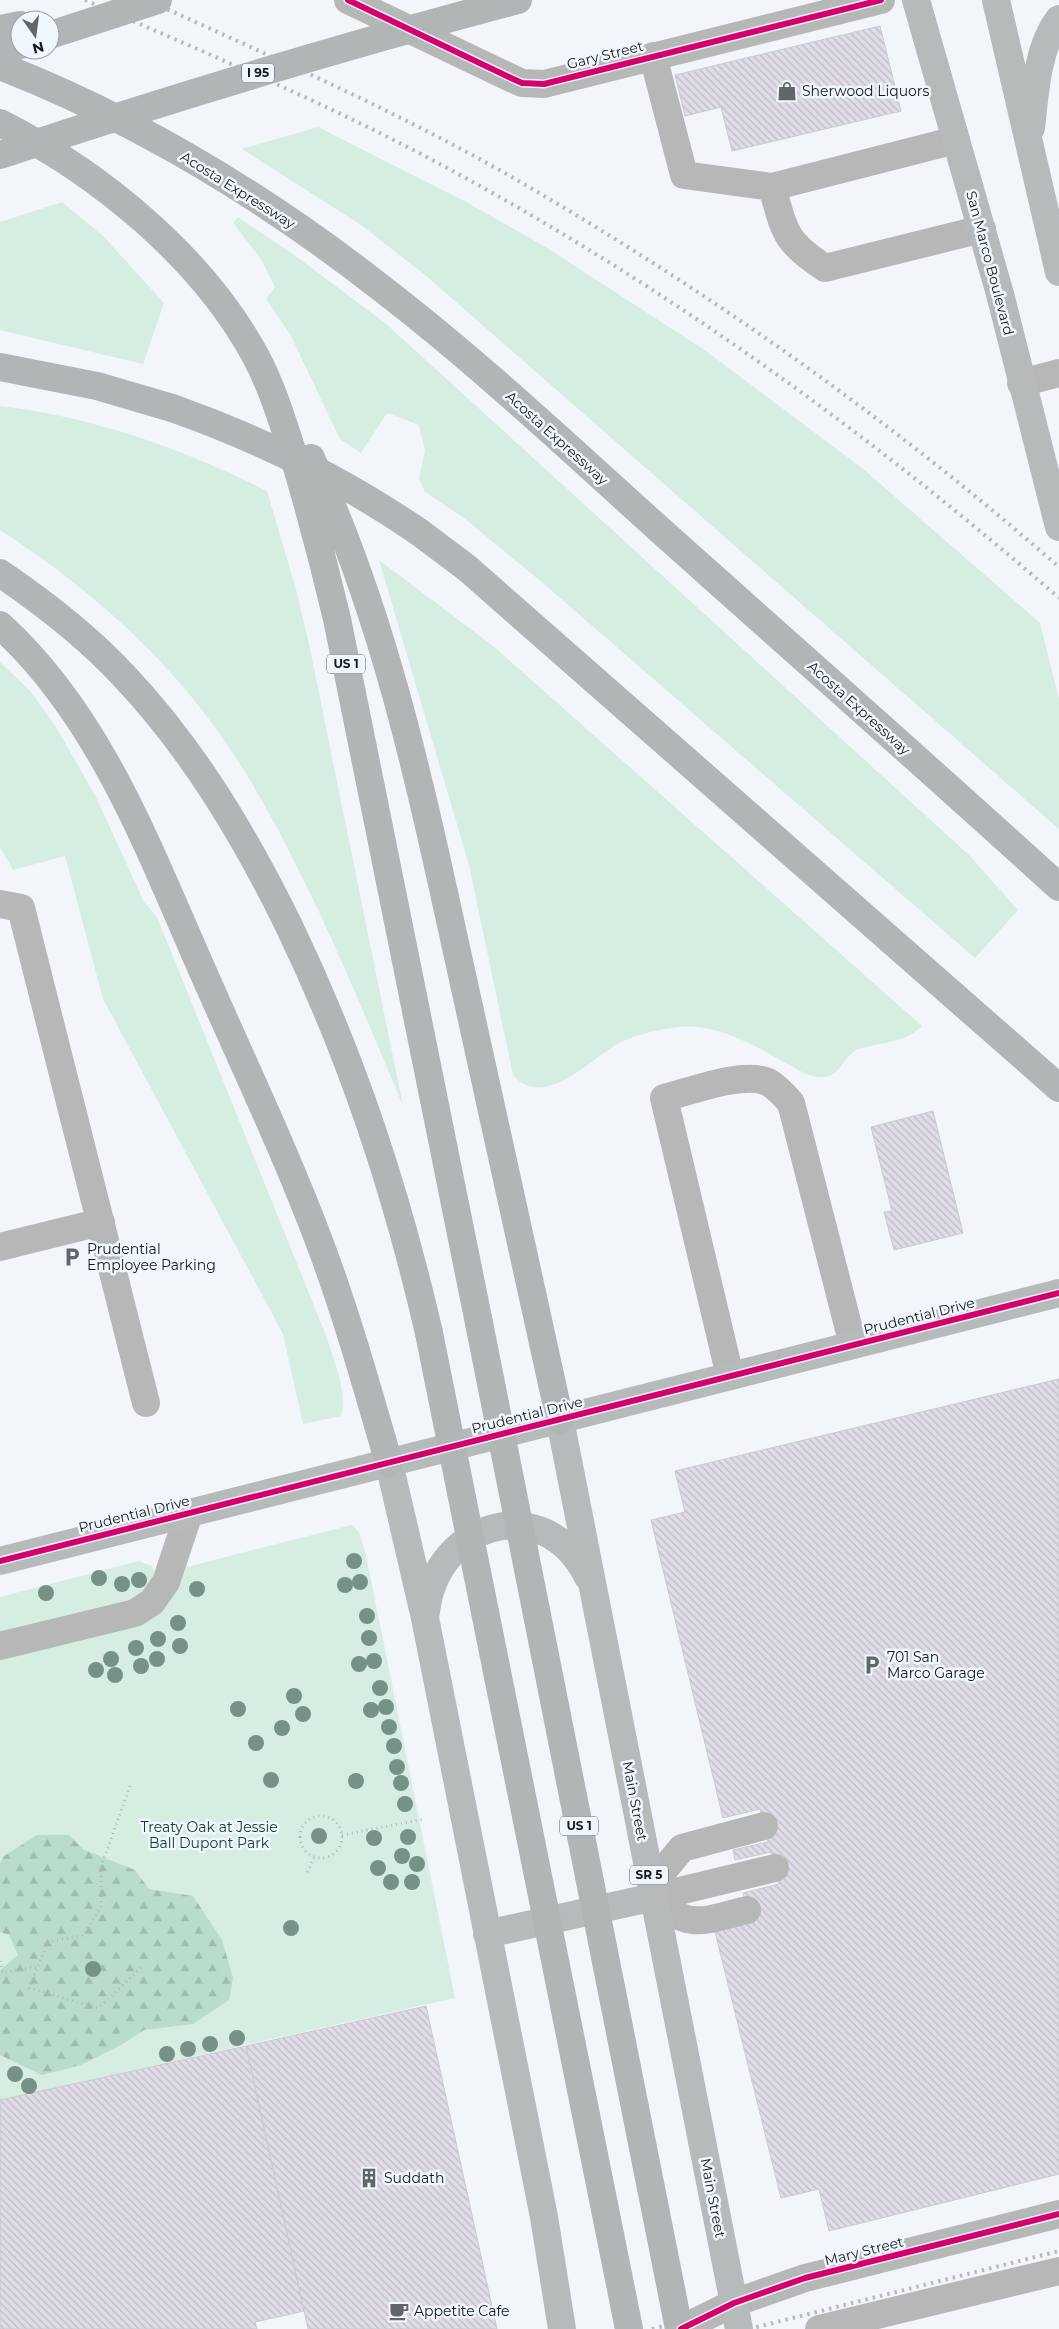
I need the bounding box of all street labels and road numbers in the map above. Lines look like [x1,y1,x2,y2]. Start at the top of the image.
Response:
street label: Gary Street [565,37,645,73]
road number: I 95 [242,64,274,82]
street label: Acosta Expressway [177,147,299,233]
street label: San Marco Boulevard [962,189,1018,337]
street label: Acosta Expressway [502,387,612,489]
road number: US 1 [327,654,365,674]
street label: Acosta Expressway [804,657,914,759]
street label: Prudential Drive [862,1293,976,1339]
street label: Prudential Drive [470,1392,584,1438]
street label: Prudential Drive [77,1491,191,1537]
street label: Main Street [618,1760,652,1843]
road number: US 1 [560,1816,598,1835]
road number: SR 5 [630,1866,668,1884]
street label: Main Street [696,2157,730,2240]
street label: Mary Street [823,2232,906,2270]

